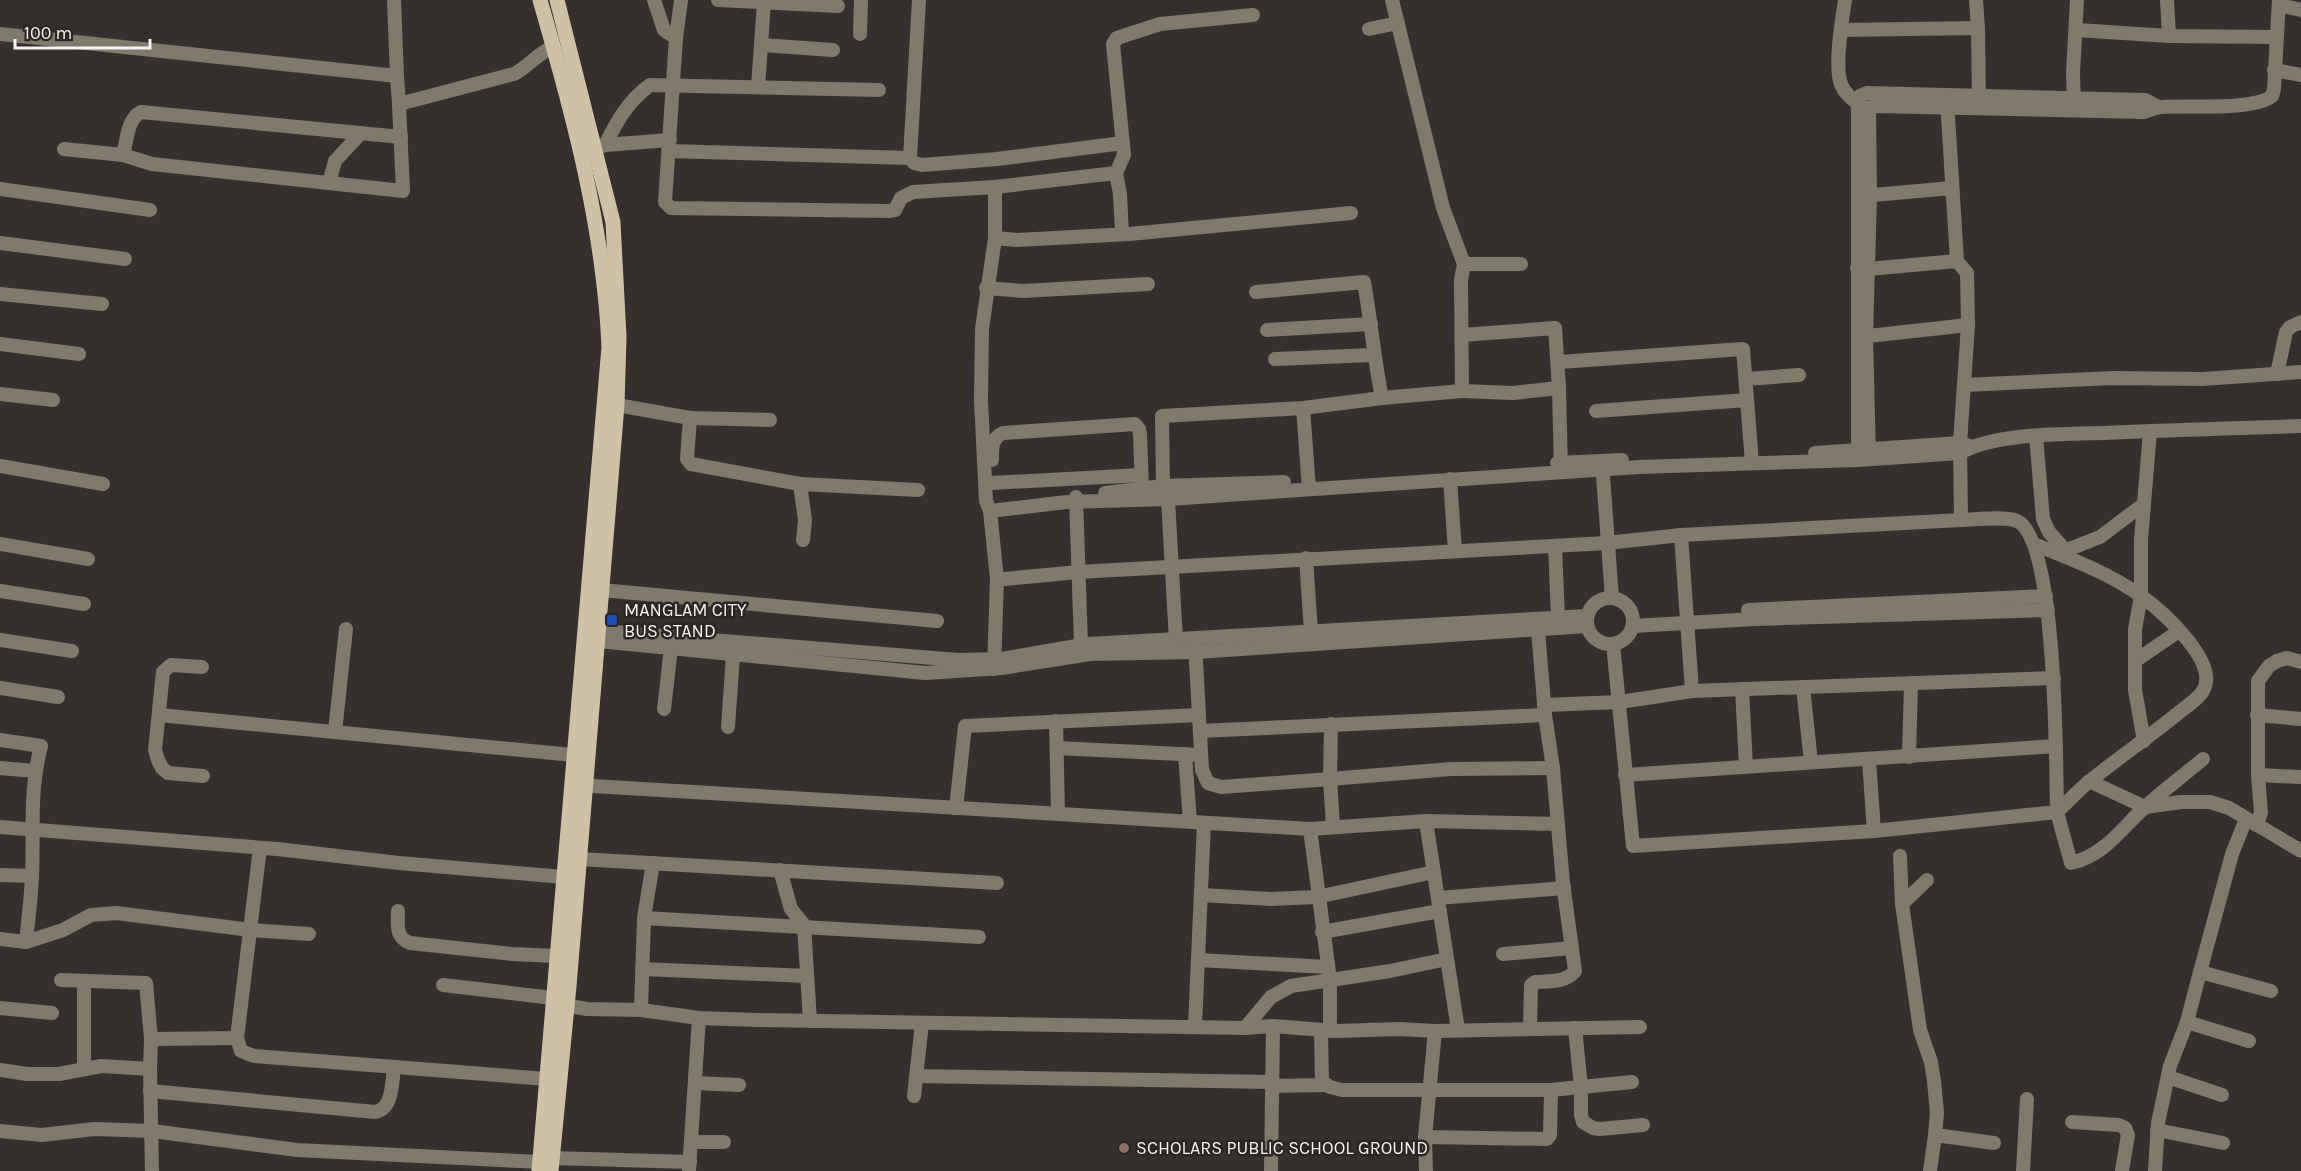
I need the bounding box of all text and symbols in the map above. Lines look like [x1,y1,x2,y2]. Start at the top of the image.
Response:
scale bar [15,12,150,50]
text: 100 m [24,22,72,44]
place label: MANGLAM CITY BUS STAND [624,599,747,642]
marker: MANGLAM CITY BUS STAND [605,613,619,627]
place label: SCHOLARS PUBLIC SCHOOL GROUND [1136,1137,1428,1159]
marker: SCHOLARS PUBLIC SCHOOL GROUND [1117,1141,1131,1155]

